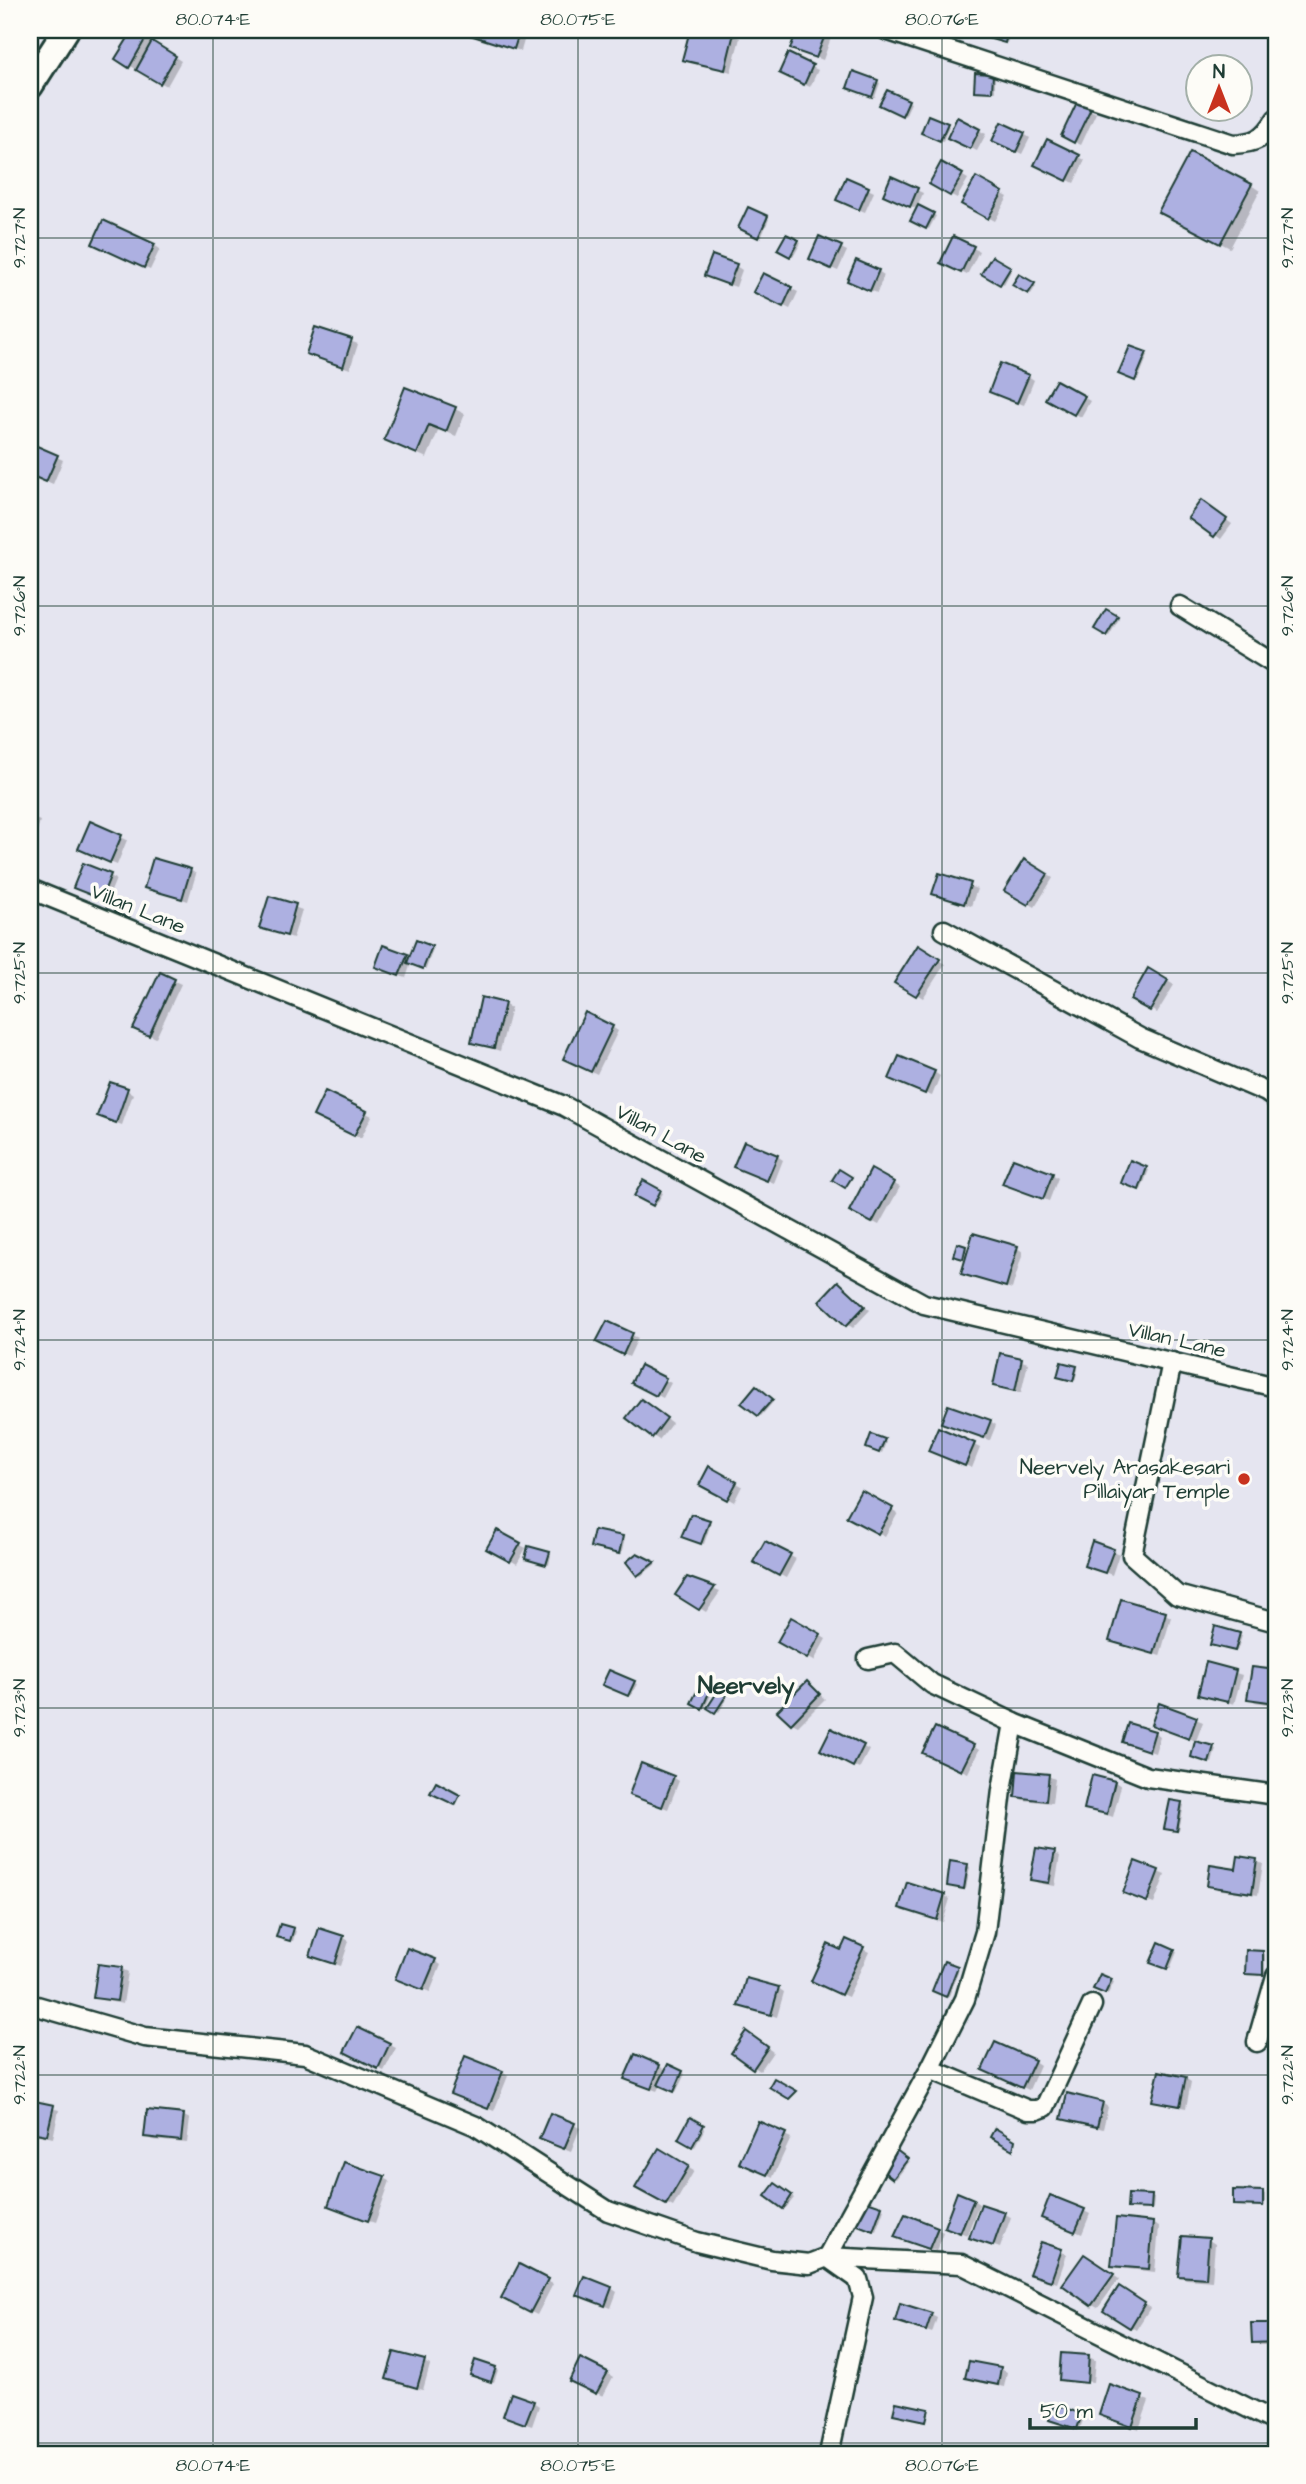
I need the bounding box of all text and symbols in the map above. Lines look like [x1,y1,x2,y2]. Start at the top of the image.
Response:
text: 80.074°E [176,7,251,32]
text: 80.075°E [540,7,616,32]
text: 80.076°E [905,7,979,32]
north arrow [1184,52,1254,122]
text: N [1213,59,1225,86]
text: 9.727°N [7,208,32,268]
text: 9.727°N [1275,208,1300,268]
text: 9.726°N [7,576,32,636]
text: 9.726°N [1275,576,1300,636]
street label: Villan Lane [86,877,190,941]
text: 9.725°N [7,942,32,1004]
text: 9.725°N [1275,942,1300,1004]
street label: Villan Lane [610,1097,712,1171]
text: 9.724°N [7,1309,32,1371]
text: 9.724°N [1275,1309,1300,1371]
street label: Villan Lane [1125,1315,1229,1365]
place label: Neervely Arasakesari Pillaiyar Temple [1020,1453,1230,1508]
marker: Neervely Arasakesari Pillaiyar Temple [1236,1471,1252,1487]
district label: Neervely [698,1669,795,1705]
text: 9.723°N [7,1679,32,1737]
text: 9.723°N [1275,1679,1300,1737]
text: 9.722°N [7,2045,32,2105]
text: 9.722°N [1275,2045,1300,2105]
scale bar [1030,2386,1196,2430]
text: 50 m [1040,2397,1094,2426]
text: 80.074°E [176,2453,251,2478]
text: 80.075°E [540,2453,616,2478]
text: 80.076°E [905,2453,979,2478]

